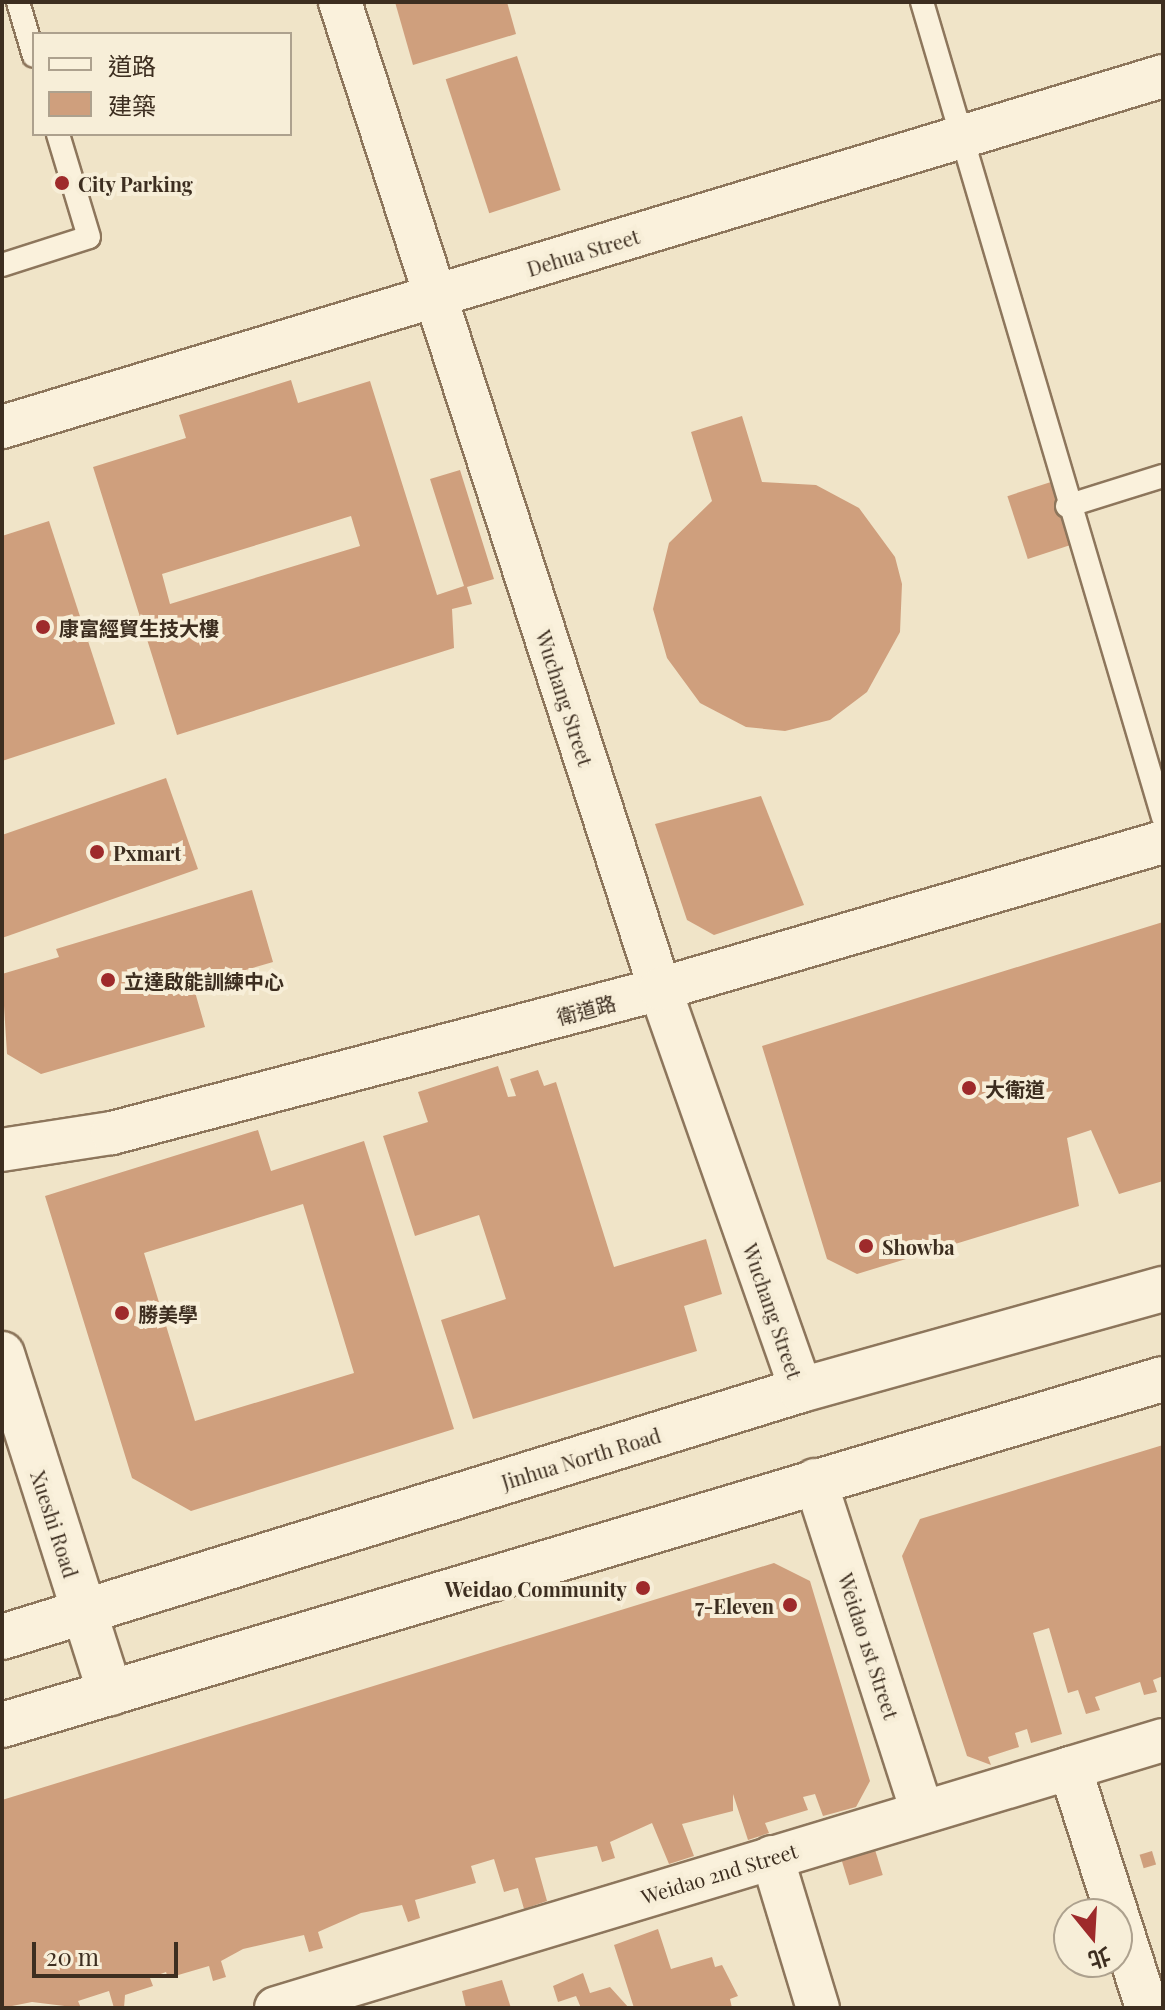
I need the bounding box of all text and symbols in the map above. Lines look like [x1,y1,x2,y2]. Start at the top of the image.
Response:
legend [32,32,292,136]
text: 道路 [108,49,156,81]
text: 建築 [108,89,156,121]
place label: City Parking [78,171,193,195]
marker: City Parking [53,174,71,192]
street label: Dehua Street [524,223,642,281]
place label: 康富經貿生技大樓 [59,615,219,639]
marker: 康富經貿生技大樓 [34,618,52,636]
street label: Wuchang Street [532,627,598,769]
place label: Pxmart [113,840,181,864]
marker: Pxmart [88,843,106,861]
place label: 立達啟能訓練中心 [124,968,284,992]
marker: 立達啟能訓練中心 [99,971,117,989]
street label: 衛道路 [554,990,618,1028]
place label: 大衛道 [985,1076,1045,1100]
marker: 大衛道 [960,1079,978,1097]
place label: Showba [882,1234,955,1258]
marker: Showba [857,1237,875,1255]
street label: Wuchang Street [739,1240,807,1382]
place label: 勝美學 [138,1301,198,1325]
marker: 勝美學 [113,1304,131,1322]
street label: Jinhua North Road [498,1422,664,1494]
street label: Xueshi Road [26,1467,84,1581]
street label: Weidao 1st Street [834,1570,904,1722]
place label: Weidao Community [445,1576,627,1600]
marker: Weidao Community [634,1579,652,1597]
place label: 7-Eleven [695,1593,774,1617]
marker: 7-Eleven [781,1596,799,1614]
street label: Weidao 2nd Street [638,1838,800,1908]
north arrow [1053,1898,1133,1978]
scale bar [36,1926,182,1976]
text: 20 m [46,1940,99,1972]
text: 北 [1085,1941,1115,1977]

